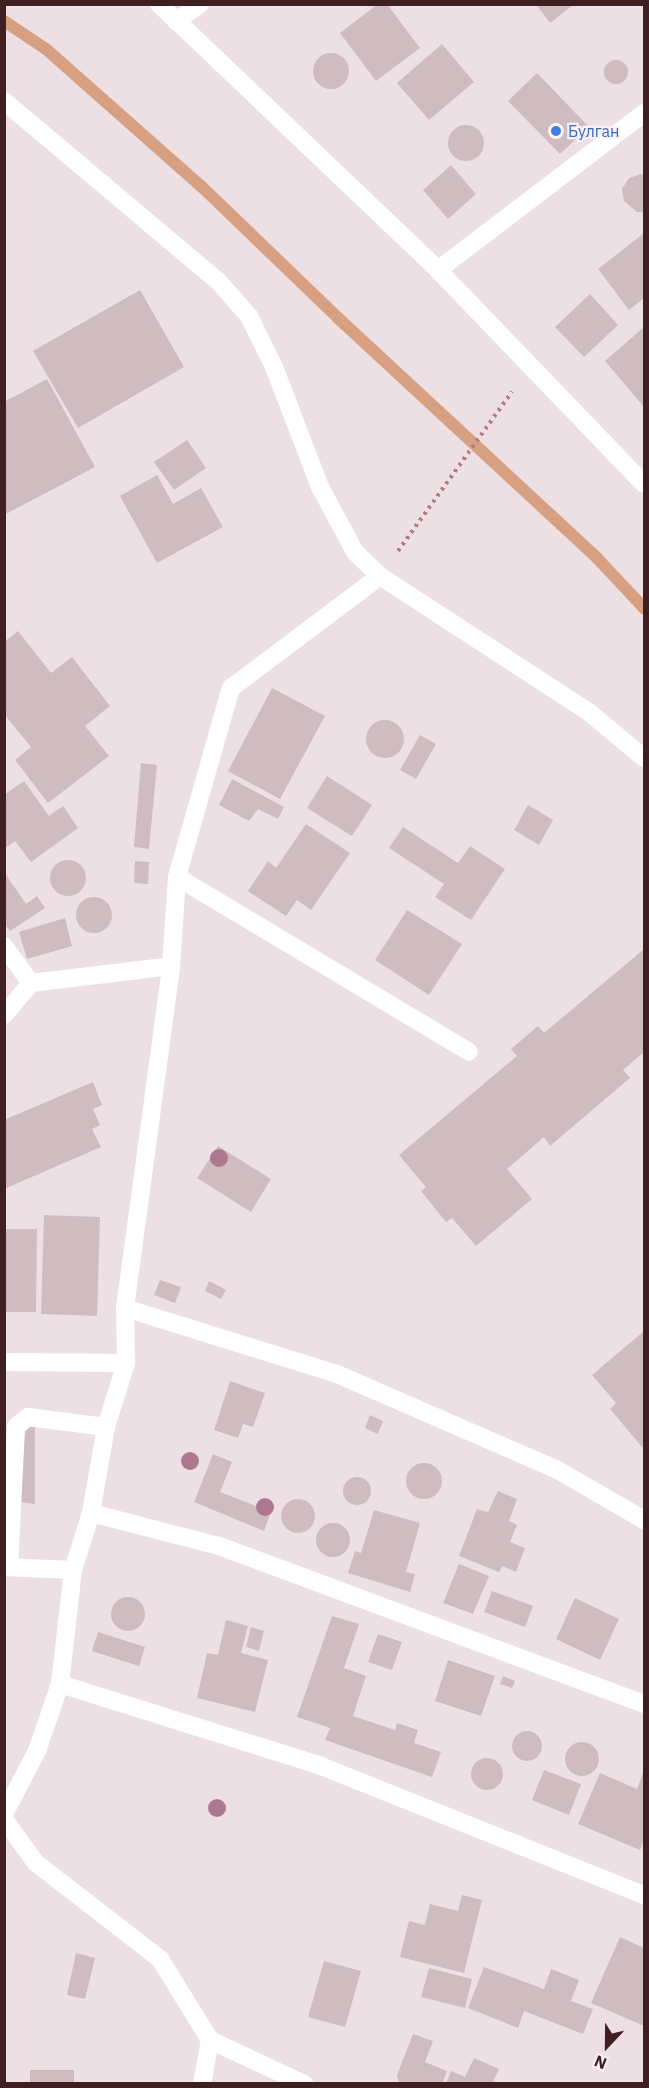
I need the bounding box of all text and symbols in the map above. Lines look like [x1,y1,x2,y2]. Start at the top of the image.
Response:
place label: Булган [568,121,619,141]
marker: Булган [549,124,563,138]
north arrow [577,2016,637,2076]
text: N [591,2051,609,2074]

